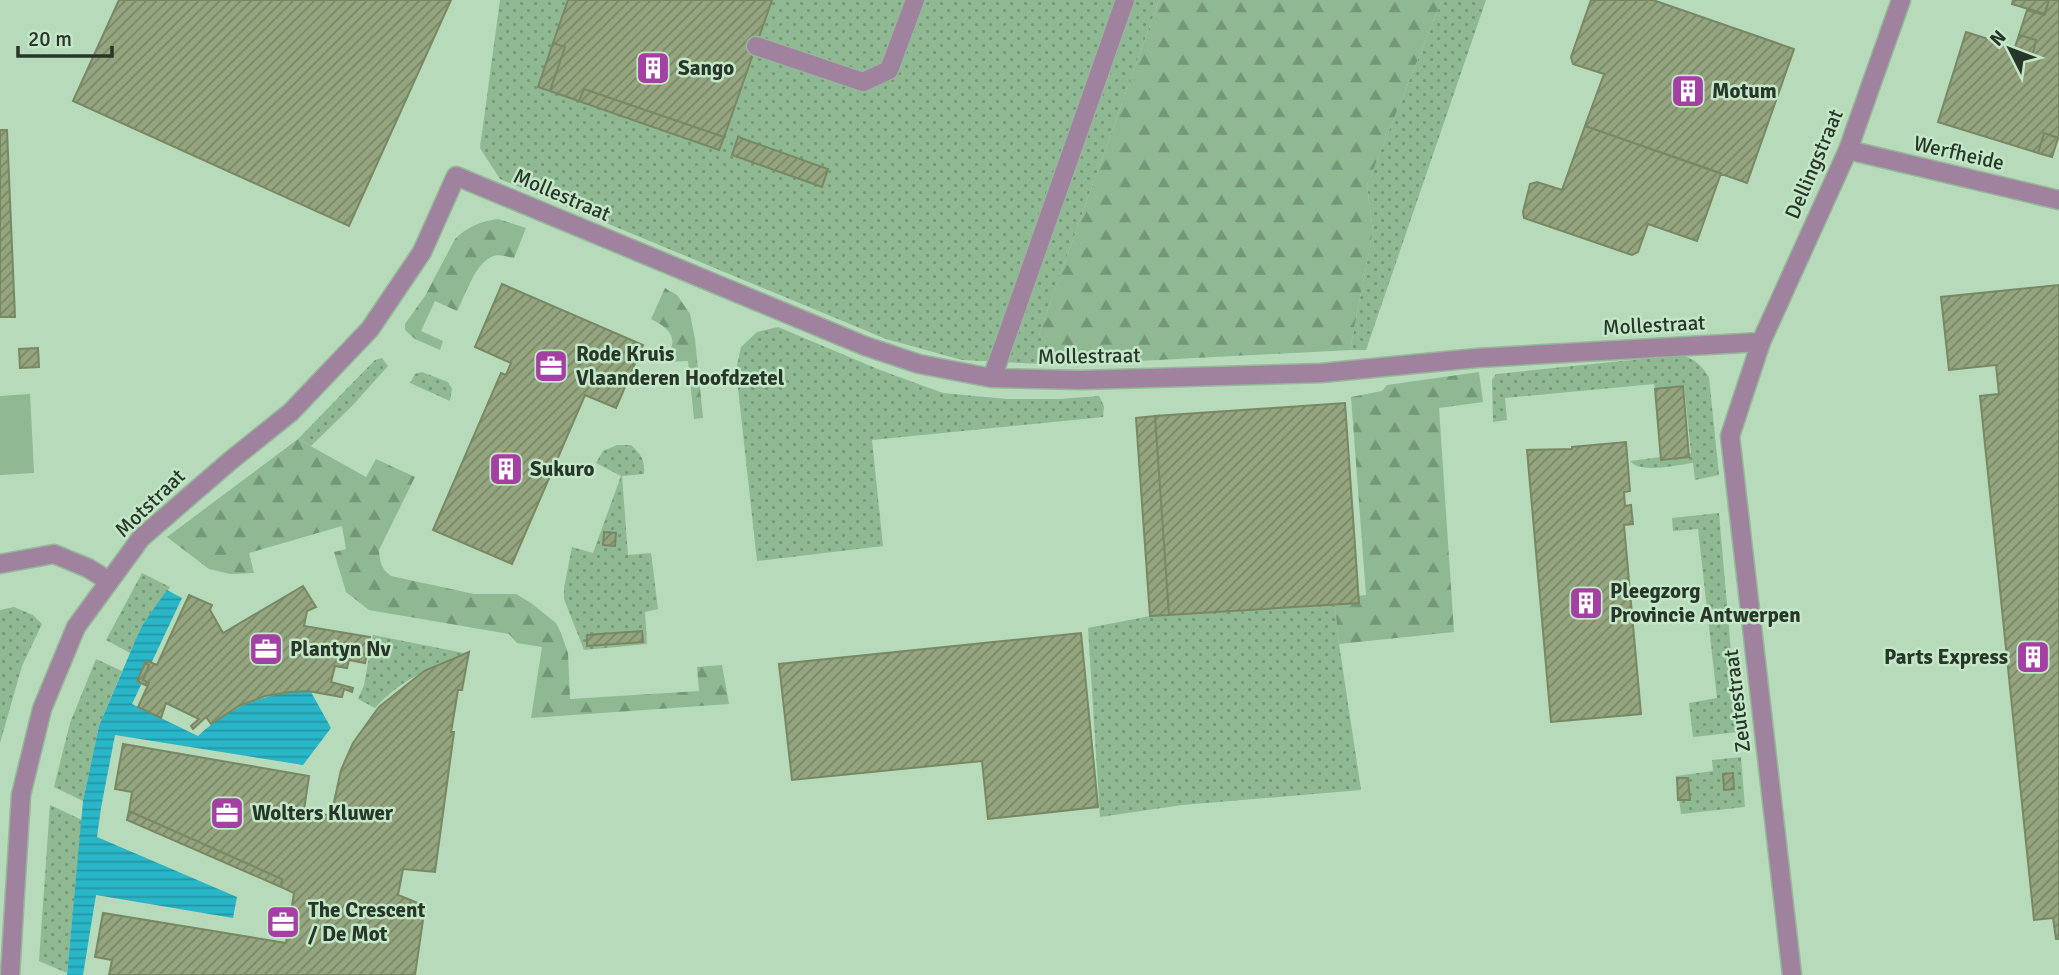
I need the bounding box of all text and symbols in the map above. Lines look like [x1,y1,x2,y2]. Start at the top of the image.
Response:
scale bar [18,14,112,58]
north arrow [1975,14,2045,84]
text: N [1985,25,2011,51]
text: 20 m [28,26,72,52]
building icon: Sango [634,49,672,87]
place label: Sango [678,55,734,81]
building icon: Motum [1669,72,1707,110]
place label: Motum [1712,78,1777,104]
street label: Dellingstraat [1779,105,1849,223]
street label: Werfheide [1911,130,2007,176]
street label: Mollestraat [510,163,614,227]
street label: Mollestraat [1602,309,1706,341]
place label: Rode Kruis Vlaanderen Hoofdzetel [576,341,785,391]
street label: Mollestraat [1037,342,1141,370]
office icon: Rode Kruis Vlaanderen Hoofdzetel [532,347,570,385]
building icon: Sukuro [487,450,525,488]
place label: Sukuro [530,456,594,482]
street label: Motstraat [109,463,191,543]
place label: Pleegzorg Provincie Antwerpen [1610,578,1801,628]
building icon: Pleegzorg Provincie Antwerpen [1567,584,1605,622]
office icon: Plantyn Nv [247,630,285,668]
place label: Plantyn Nv [290,636,392,662]
building icon: Parts Express [2014,638,2052,676]
place label: Parts Express [1884,644,2008,670]
street label: Zeutestraat [1718,648,1756,754]
office icon: Wolters Kluwer [208,794,246,832]
place label: Wolters Kluwer [252,800,394,826]
place label: The Crescent / De Mot [308,897,426,947]
office icon: The Crescent / De Mot [264,903,302,941]

